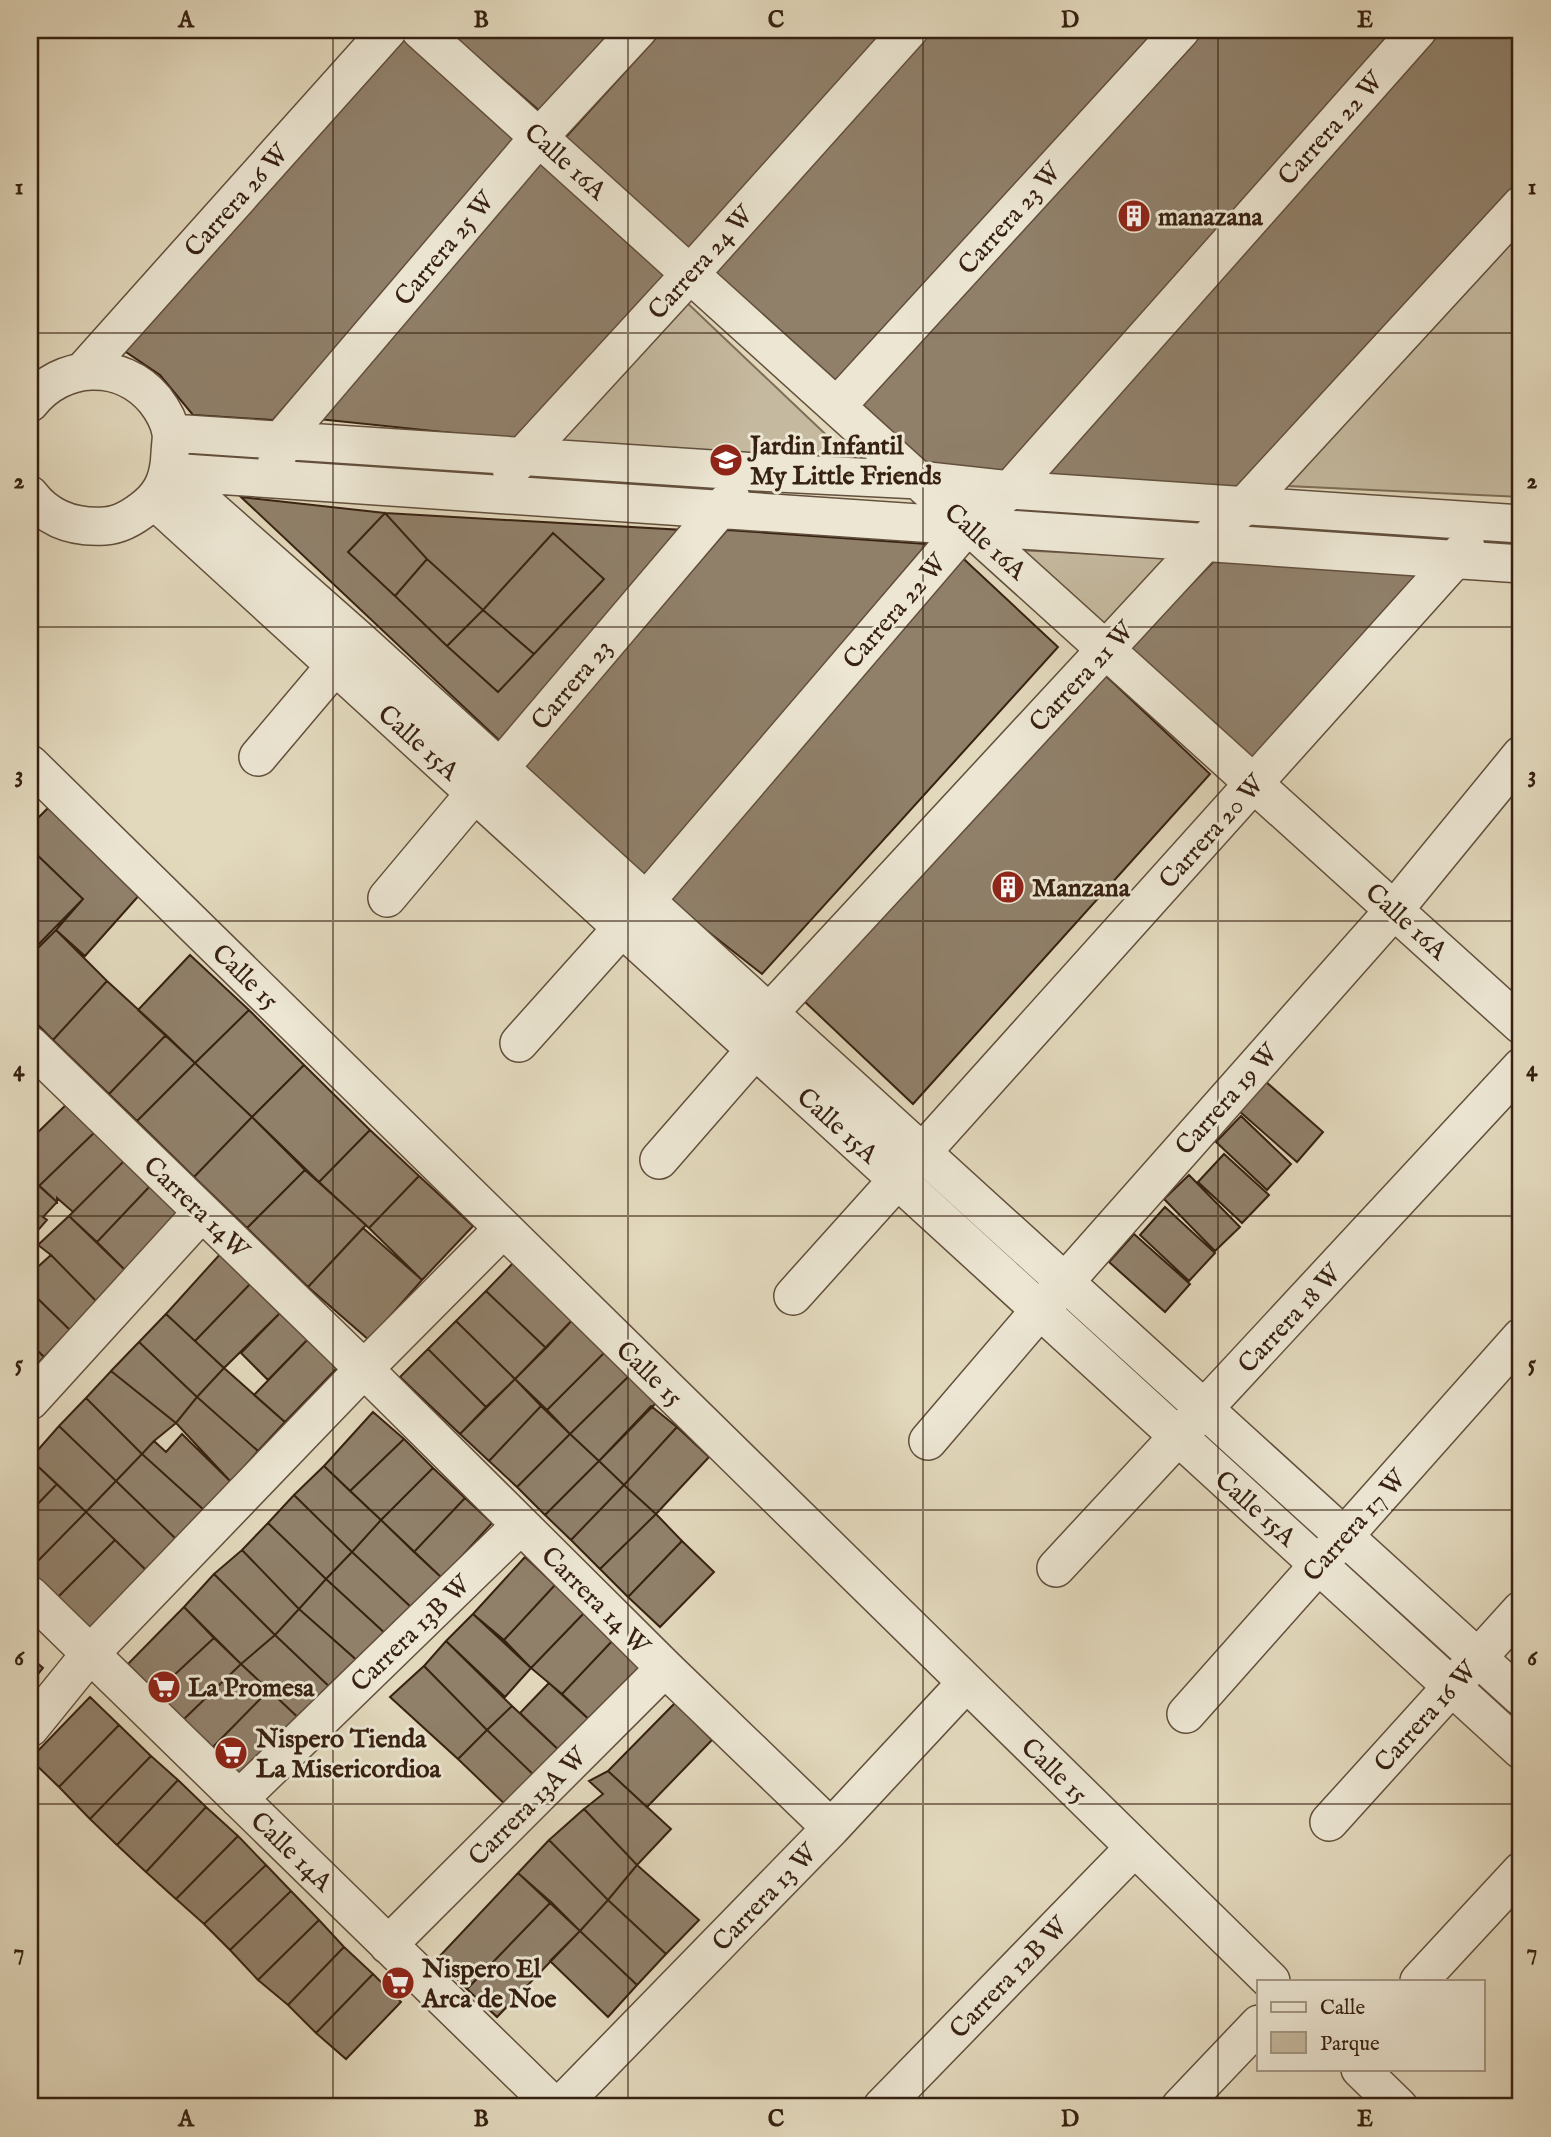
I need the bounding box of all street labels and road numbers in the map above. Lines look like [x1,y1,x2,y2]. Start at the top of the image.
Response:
street label: Carrera 22 W [1271,64,1392,193]
street label: Calle 16A [517,116,614,209]
street label: Carrera 26 W [178,137,297,264]
street label: Carrera 23 W [951,155,1070,282]
street label: Carrera 25 W [388,184,503,313]
street label: Carrera 24 W [641,198,762,327]
street label: Calle 16A [937,496,1034,589]
street label: Carrera 22 W [836,547,955,676]
street label: Carrera 21 W [1022,614,1143,739]
street label: Carrera 23 [524,633,620,737]
street label: Calle 15A [370,698,467,789]
street label: Carrera 20 W [1152,767,1273,896]
street label: Calle 16A [1358,876,1455,969]
street label: Calle 15 [204,937,285,1017]
street label: Carrera 19 W [1168,1036,1287,1163]
street label: Calle 15A [789,1081,886,1172]
street label: Carrera 14W [136,1149,257,1268]
street label: Carrera 18 W [1231,1257,1350,1381]
street label: Calle 15 [608,1334,689,1414]
street label: Carrera 17 W [1296,1462,1415,1589]
street label: Calle 15A [1207,1464,1304,1555]
street label: Carrera 14 W [534,1540,657,1663]
street label: Carrera 13B W [344,1568,479,1700]
street label: Carrera 16 W [1368,1654,1485,1779]
street label: Calle 15 [1013,1731,1094,1811]
street label: Carrera 13A W [462,1740,595,1873]
street label: Calle 14A [243,1805,340,1900]
street label: Carrera 13 W [706,1836,825,1959]
street label: Carrera 12B W [943,1909,1076,2046]

